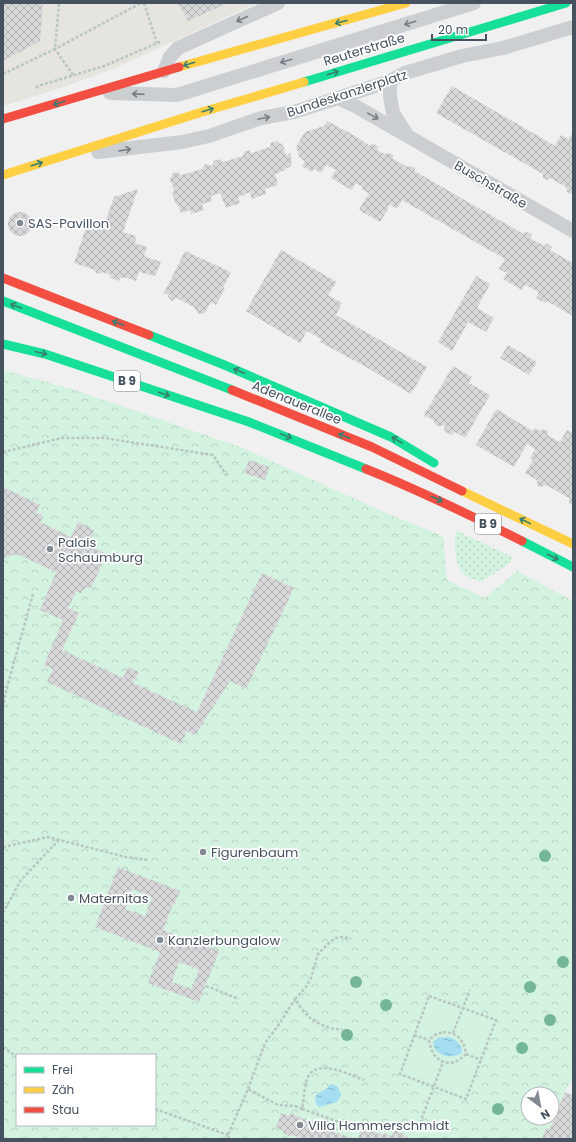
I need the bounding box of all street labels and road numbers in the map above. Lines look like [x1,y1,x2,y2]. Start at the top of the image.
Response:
street label: Reuterstraße [321,28,407,71]
street label: Bundeskanzlerplatz [285,65,410,122]
street label: Buschstraße [451,156,531,213]
road number: B 9 [114,371,140,391]
street label: Adenauerallee [249,376,345,429]
road number: B 9 [475,514,501,534]

